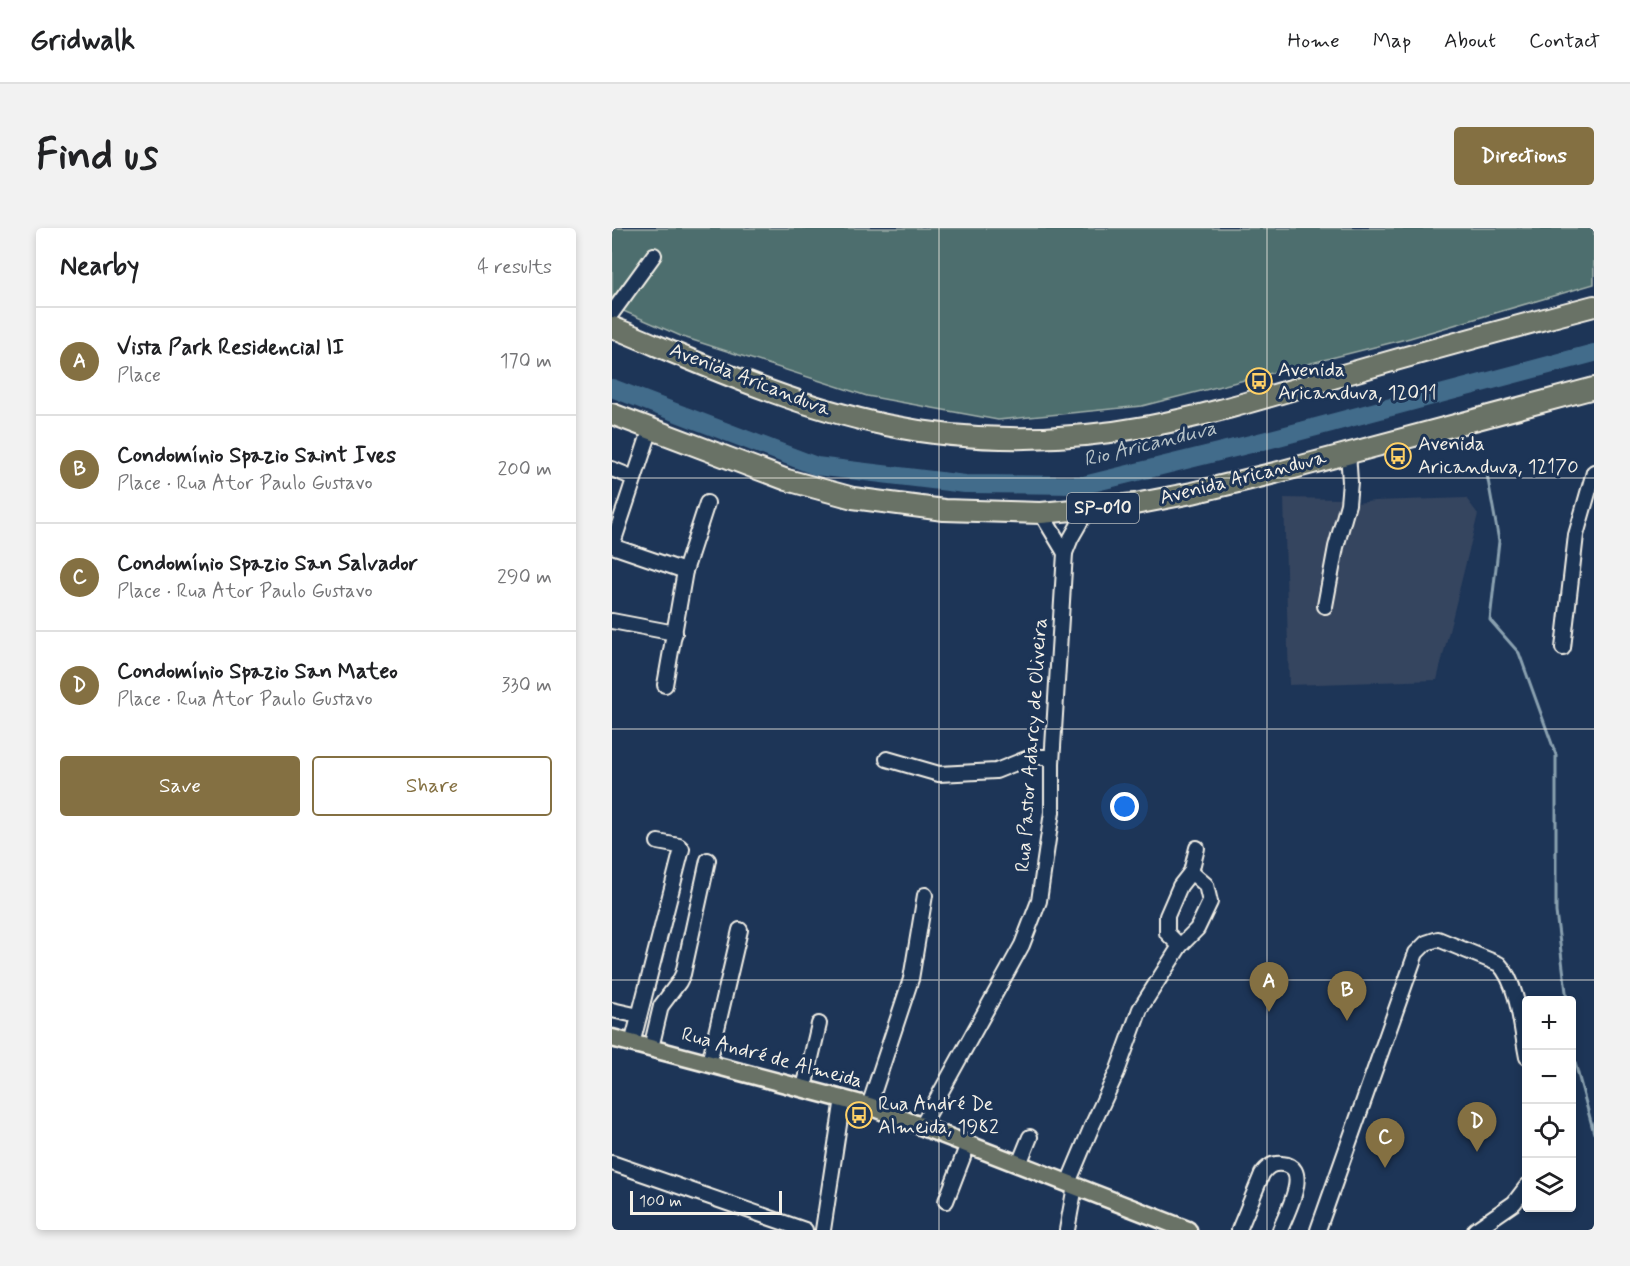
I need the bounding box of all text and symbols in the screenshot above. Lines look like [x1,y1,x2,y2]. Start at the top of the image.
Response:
text: Gridwalk [30,23,135,60]
text: Home [1288,27,1340,55]
text: Map [1373,27,1411,55]
text: About [1444,27,1496,55]
text: Contact [1529,27,1600,55]
button: Directions [1454,127,1594,185]
text: Find us [36,129,158,184]
text: Nearby [60,250,139,284]
text: 4 results [477,254,552,281]
text: Vista Park Residencial II [117,334,344,362]
street label: Avenida Aricanduva [666,337,835,424]
text: A [73,348,86,375]
text: 170 m [500,348,552,375]
place label: Avenida Aricanduva, 12011 [1278,357,1437,407]
text: Place [117,362,161,389]
bus stop icon: Avenida Aricanduva, 12011 [1244,366,1274,396]
water label: Rio Aricanduva [1080,414,1220,474]
place label: Avenida Aricanduva, 12170 [1418,431,1579,481]
bus stop icon: Avenida Aricanduva, 12170 [1383,441,1413,471]
text: Condomínio Spazio Saint Ives [117,442,396,470]
street label: Avenida Aricanduva [1157,444,1330,512]
text: B [73,456,86,483]
text: 200 m [497,456,552,483]
text: Place · Rua Ator Paulo Gustavo [117,470,373,497]
road number: SP-010 [1067,493,1139,523]
text: Condomínio Spazio San Salvador [117,550,418,578]
text: C [72,564,87,591]
text: 290 m [497,564,552,591]
text: Place · Rua Ator Paulo Gustavo [117,578,373,605]
street label: Rua Pastor Adarcy de Oliveira [1010,617,1054,873]
text: Condomínio Spazio San Mateo [117,658,398,686]
text: D [73,672,86,699]
text: 330 m [501,672,552,699]
text: Place · Rua Ator Paulo Gustavo [117,686,373,713]
button: Save [60,756,300,816]
button: Share [312,756,552,816]
your location [1110,792,1139,821]
pin: A [1250,962,1288,1012]
pin: B [1328,972,1366,1021]
map controls [1522,996,1576,1212]
button: + [1522,996,1576,1050]
street label: Rua André de Almeida [679,1021,865,1095]
button: − [1522,1050,1576,1104]
place label: Rua André De Almeida, 1982 [878,1091,999,1141]
bus stop icon: Rua André De Almeida, 1982 [844,1100,874,1130]
pin: D [1458,1102,1496,1152]
button: locate [1522,1104,1576,1158]
pin: C [1366,1118,1404,1168]
button: layers [1522,1158,1576,1212]
scale bar [630,1188,782,1216]
text: 100 m [639,1191,682,1212]

